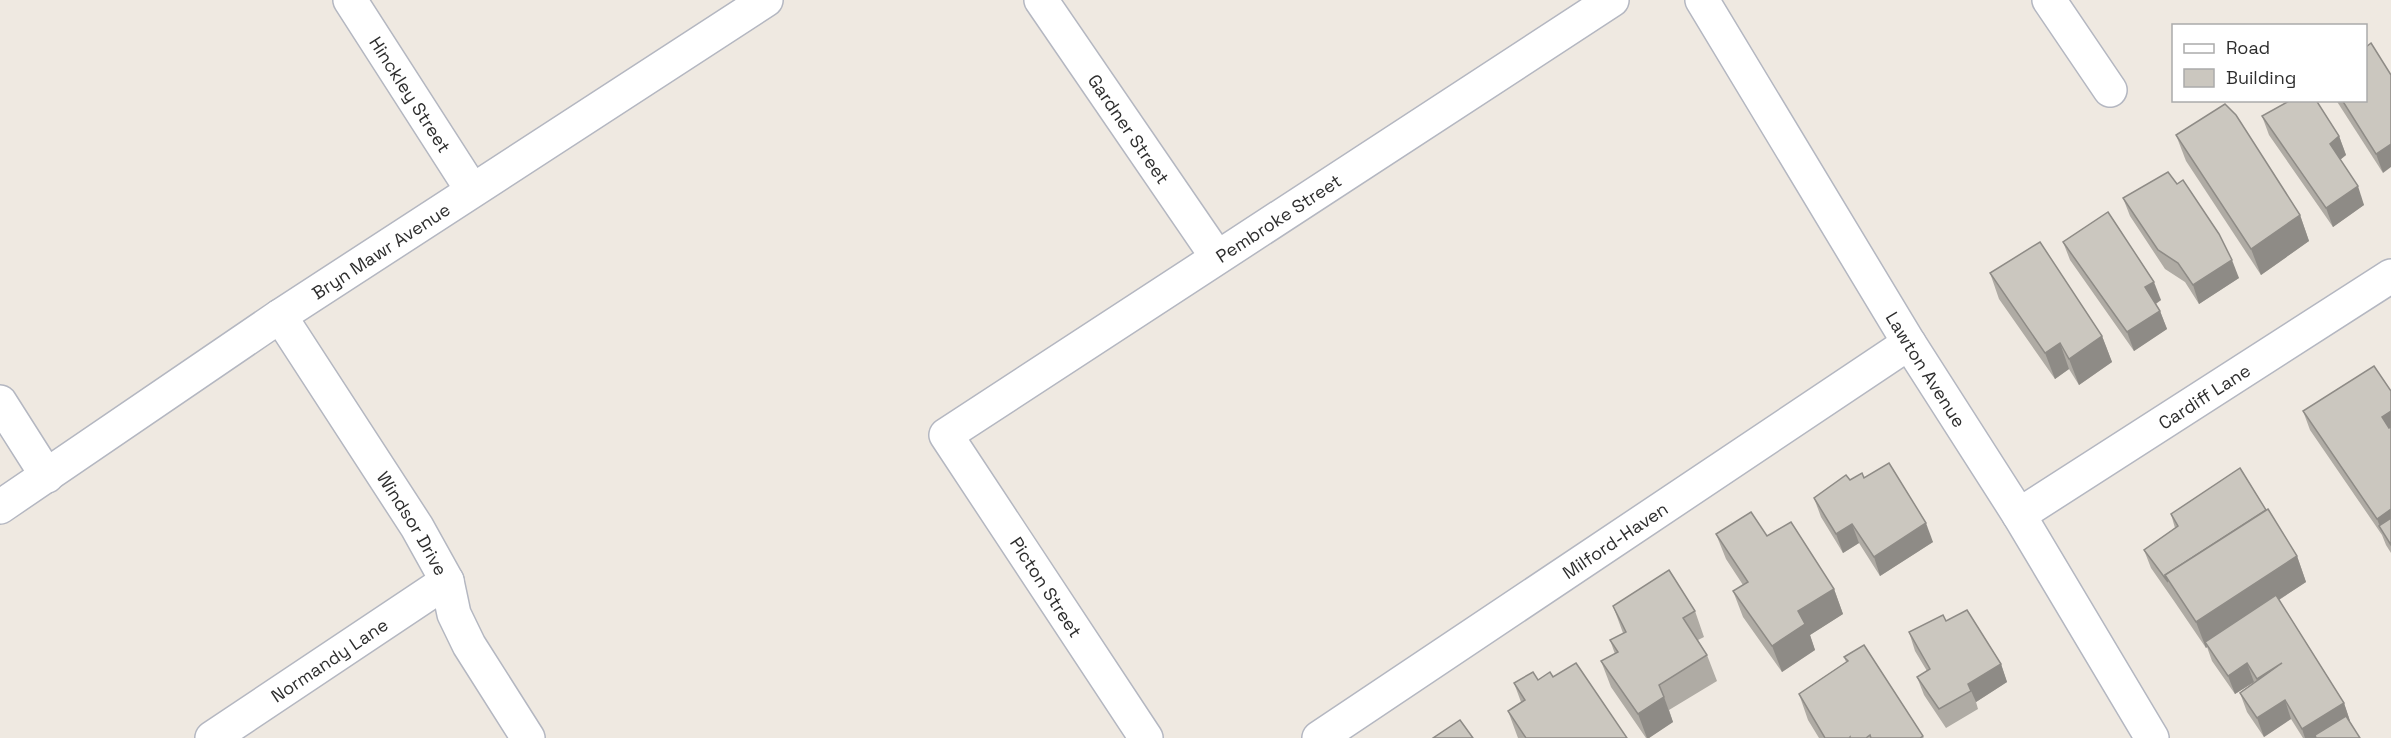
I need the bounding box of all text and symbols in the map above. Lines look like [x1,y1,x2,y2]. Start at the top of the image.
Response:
legend [2172,24,2367,102]
street label: Hinckley Street [365,32,456,157]
text: Road [2226,36,2270,59]
text: Building [2226,66,2296,89]
street label: Gardner Street [1083,69,1175,188]
street label: Pembroke Street [1211,169,1345,267]
street label: Bryn Mawr Avenue [307,197,454,304]
street label: Lawton Avenue [1881,307,1971,431]
street label: Cardiff Lane [2154,358,2254,434]
street label: Windsor Drive [372,467,453,579]
street label: Milford-Haven [1558,496,1672,583]
street label: Picton Street [1005,532,1087,642]
street label: Normandy Lane [266,612,392,707]

